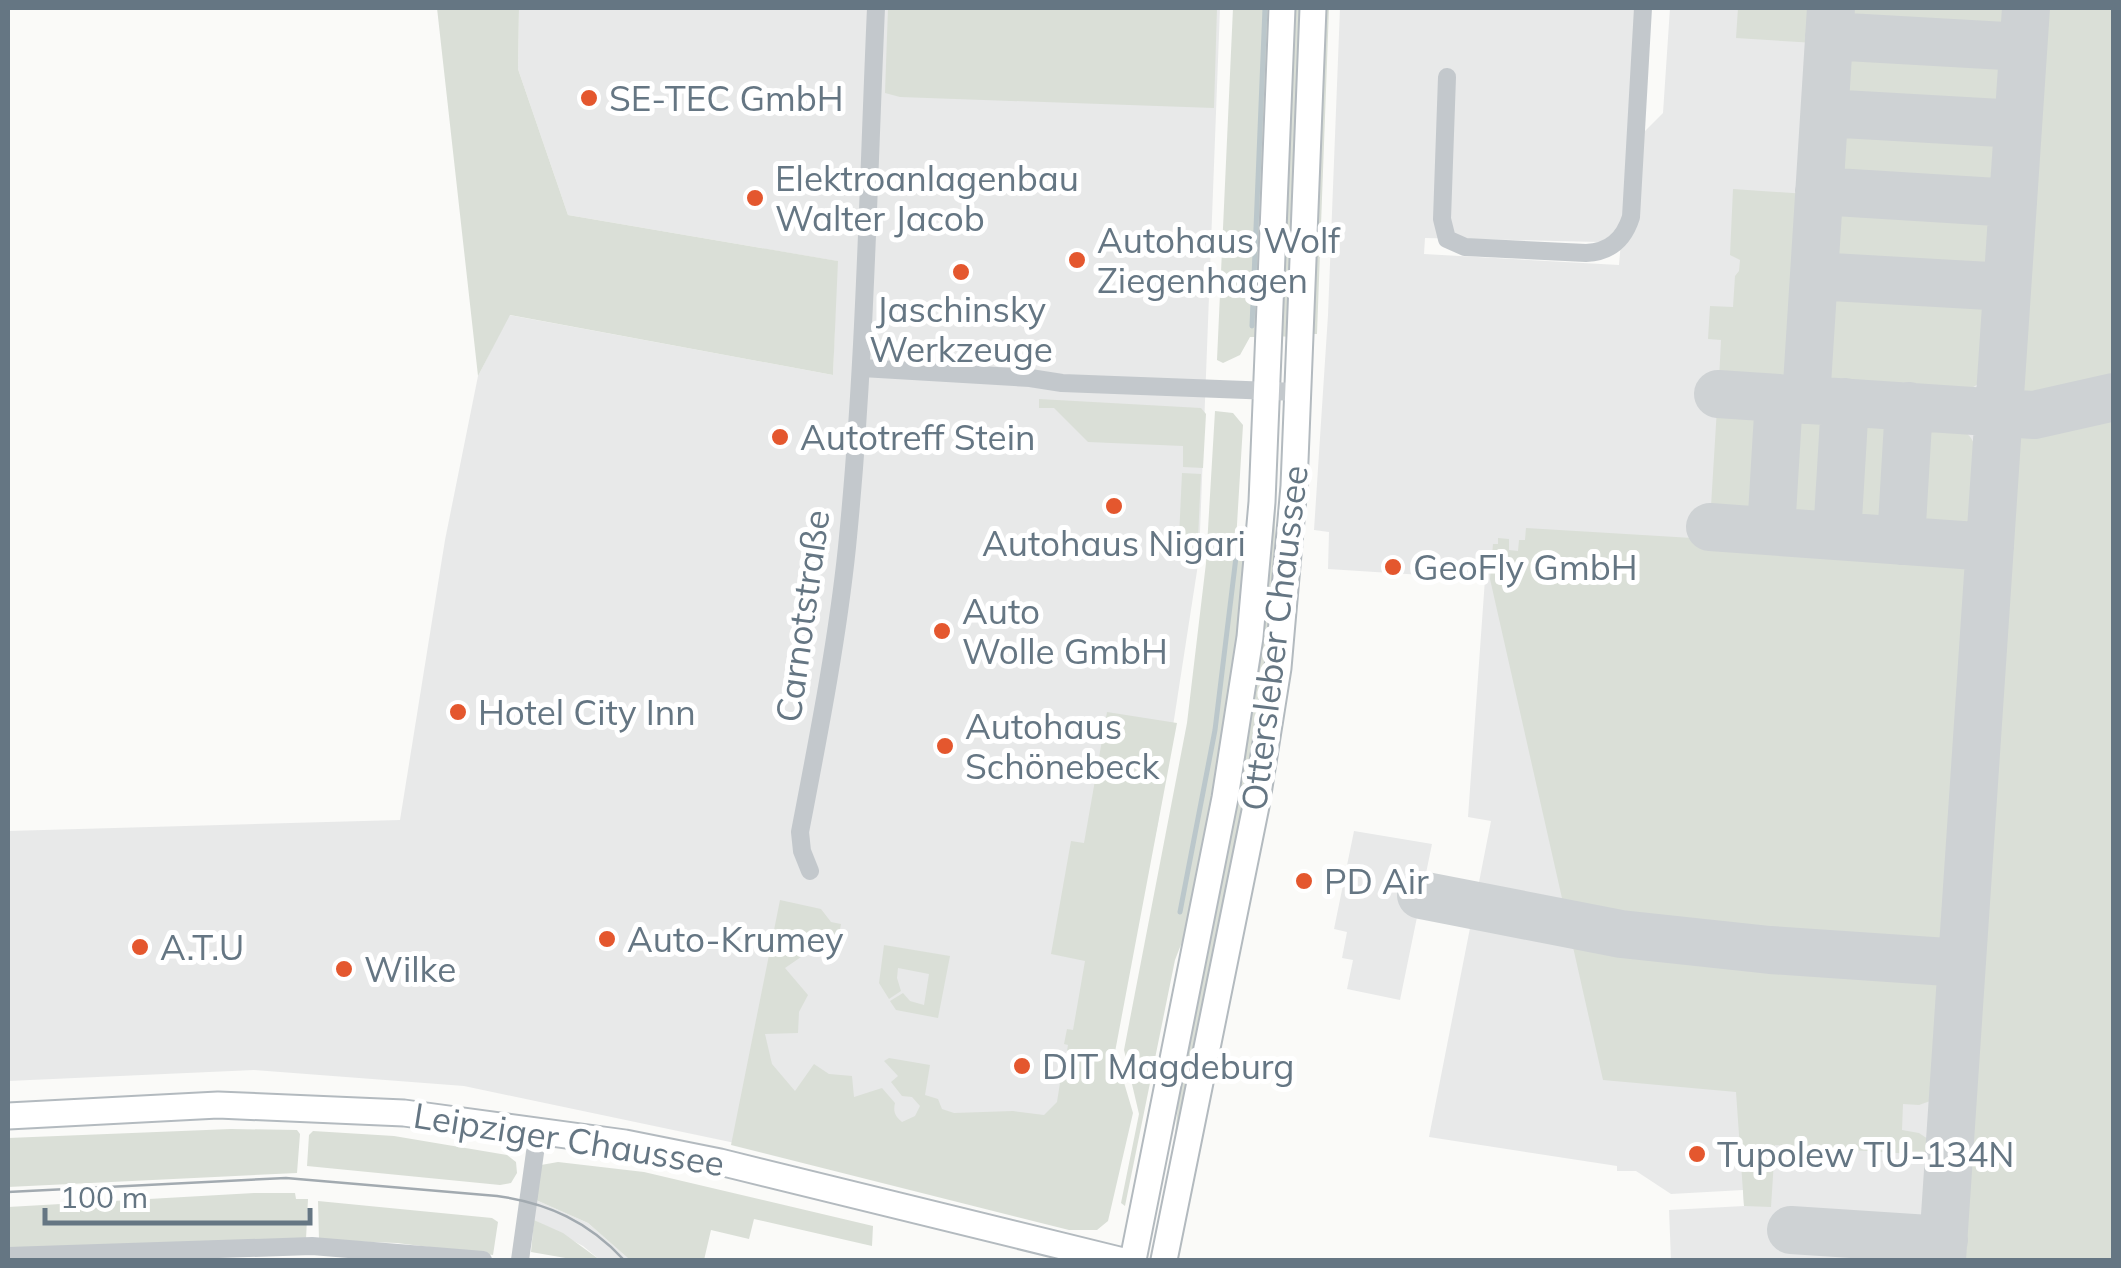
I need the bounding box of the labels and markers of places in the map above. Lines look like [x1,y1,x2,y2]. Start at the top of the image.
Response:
place label: SE-TEC GmbH [609,76,844,120]
marker: SE-TEC GmbH [578,87,600,109]
place label: Elektroanlagenbau Walter Jacob [775,156,1079,240]
marker: Elektroanlagenbau Walter Jacob [744,187,766,209]
place label: Autohaus Wolf Ziegenhagen [1097,218,1341,302]
marker: Autohaus Wolf Ziegenhagen [1066,249,1088,271]
marker: Jaschinsky Werkzeuge [950,261,972,283]
place label: Jaschinsky Werkzeuge [869,287,1053,371]
place label: Autotreff Stein [800,415,1036,459]
marker: Autotreff Stein [769,426,791,448]
marker: Autohaus Nigari [1103,495,1125,517]
place label: Autohaus Nigari [982,521,1246,565]
place label: GeoFly GmbH [1413,545,1637,589]
marker: GeoFly GmbH [1382,556,1404,578]
place label: Auto Wolle GmbH [962,589,1168,673]
marker: Auto Wolle GmbH [931,620,953,642]
place label: Hotel City Inn [478,690,696,734]
marker: Hotel City Inn [447,701,469,723]
place label: Autohaus Schönebeck [965,704,1161,788]
marker: Autohaus Schönebeck [934,735,956,757]
place label: PD Air [1324,859,1429,903]
marker: PD Air [1293,870,1315,892]
place label: Auto-Krumey [627,917,844,961]
place label: A.T.U [160,925,244,969]
marker: Auto-Krumey [596,928,618,950]
marker: A.T.U [129,936,151,958]
place label: Wilke [364,947,456,991]
marker: Wilke [333,958,355,980]
place label: DIT Magdeburg [1042,1044,1294,1088]
marker: DIT Magdeburg [1011,1055,1033,1077]
place label: Tupolew TU-134N [1717,1132,2014,1176]
marker: Tupolew TU-134N [1686,1143,1708,1165]

